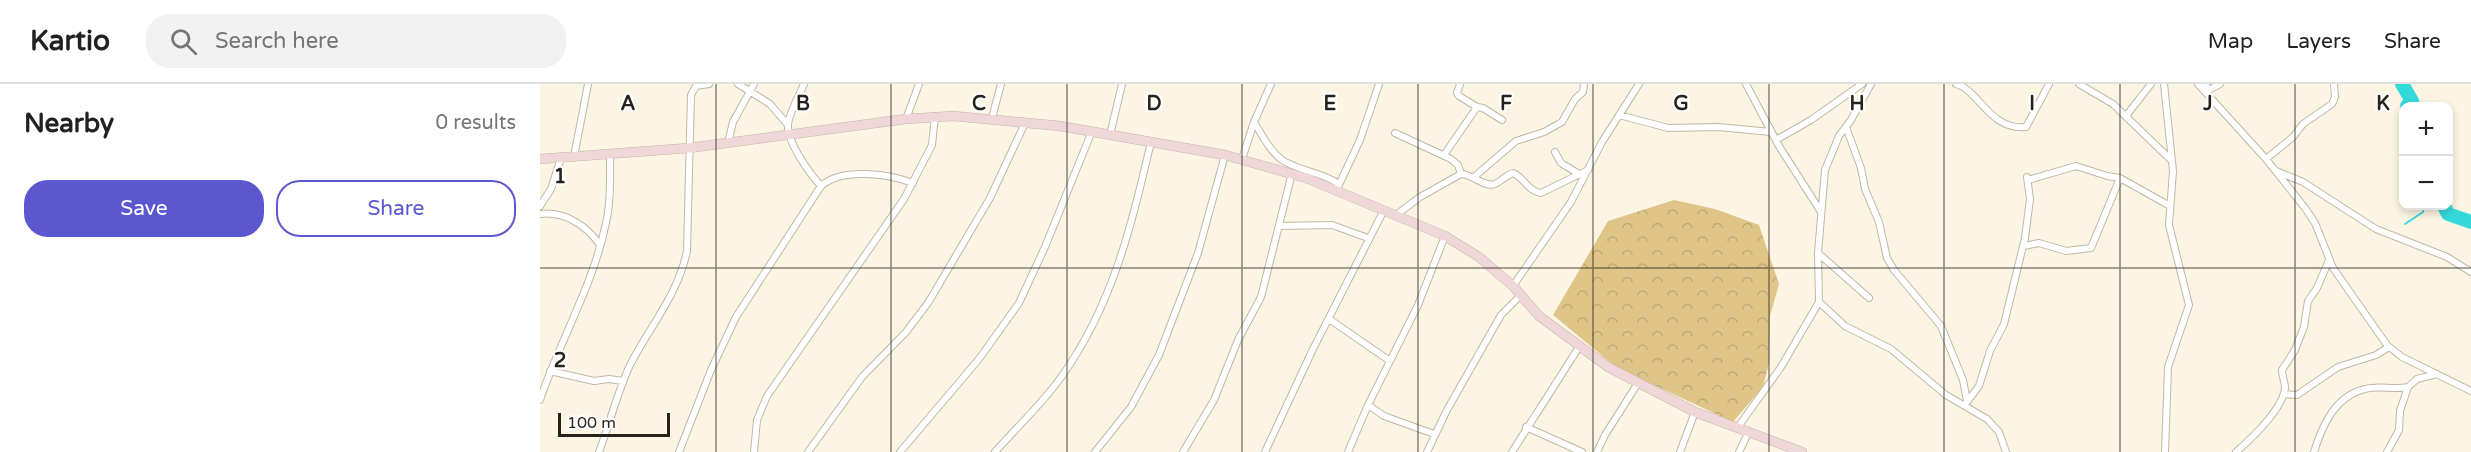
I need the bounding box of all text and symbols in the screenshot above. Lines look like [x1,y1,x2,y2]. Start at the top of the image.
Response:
search box [146,14,566,68]
text: Kartio [30,24,110,58]
icon: search [167,25,200,58]
text: Search here [215,28,339,54]
text: Map [2208,29,2253,54]
text: Layers [2286,29,2351,54]
text: Share [2384,29,2441,54]
text: A [621,92,636,116]
text: B [796,92,810,116]
text: C [972,92,986,116]
text: D [1146,92,1162,116]
text: E [1324,92,1337,116]
text: F [1500,92,1512,116]
text: G [1673,92,1689,116]
text: H [1849,92,1865,116]
text: I [2029,92,2035,116]
text: J [2202,92,2213,116]
text: K [2376,92,2390,116]
map controls [2399,102,2453,210]
button: + [2399,102,2453,156]
text: Nearby [24,108,114,139]
text: 0 results [436,111,516,135]
button: − [2399,156,2453,210]
text: 1 [554,165,566,189]
button: Save [24,180,264,237]
button: Share [276,180,516,237]
text: 2 [554,349,566,373]
scale bar [558,410,670,438]
text: 100 m [567,413,616,433]

